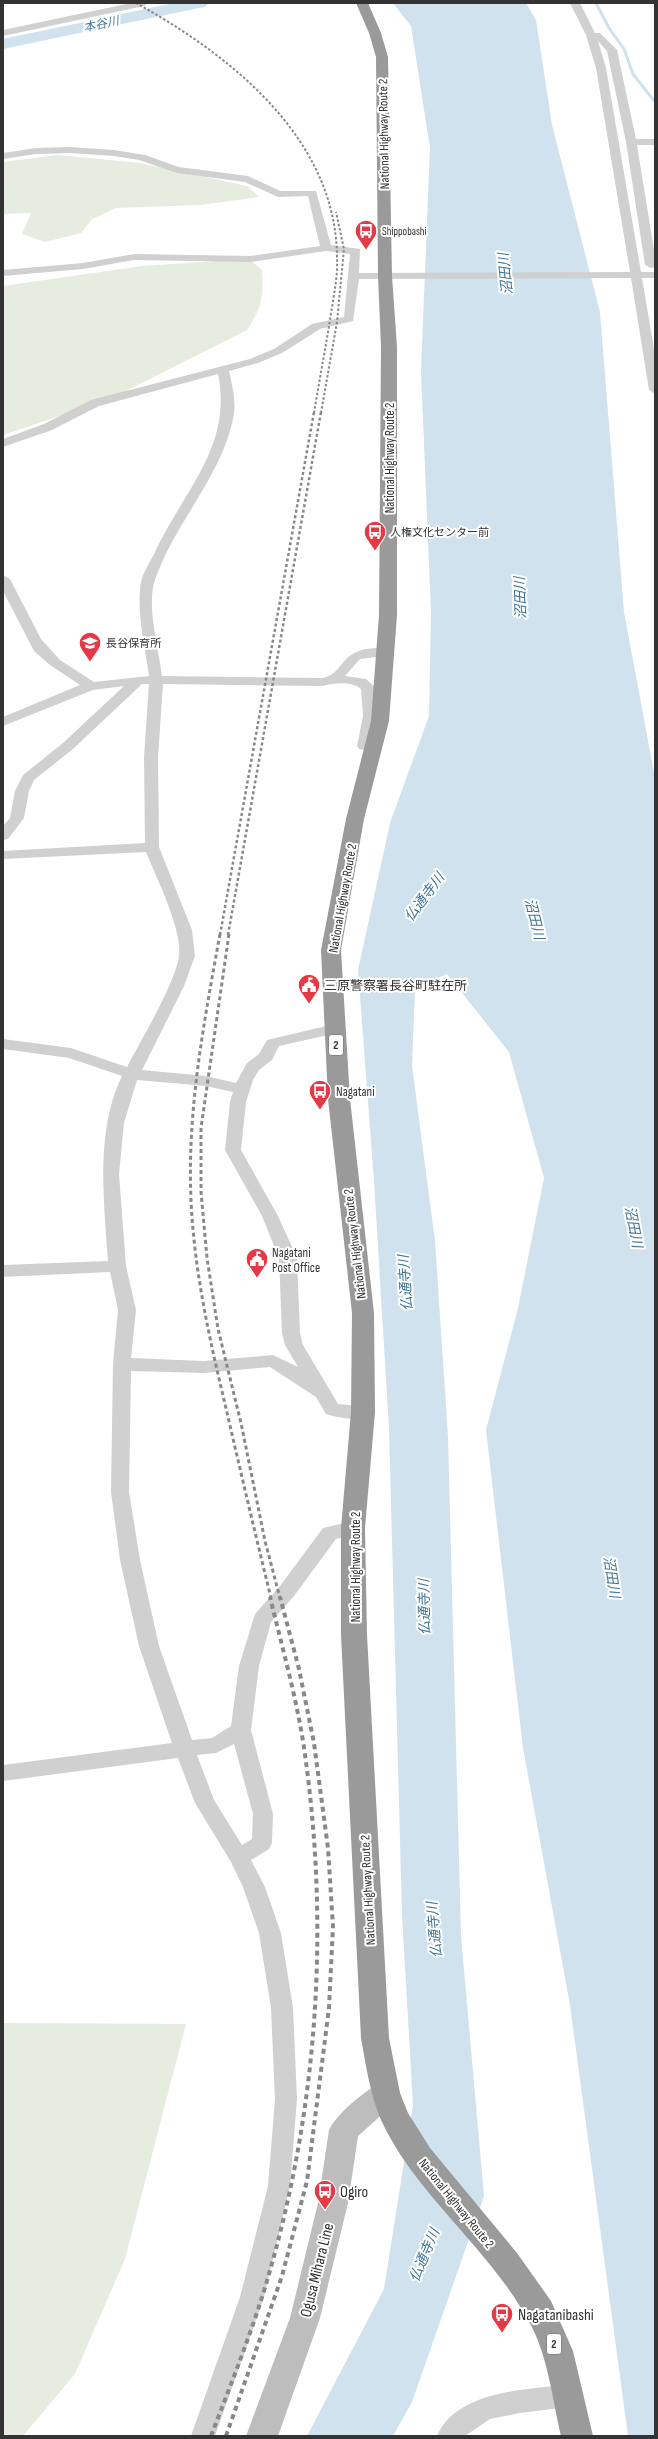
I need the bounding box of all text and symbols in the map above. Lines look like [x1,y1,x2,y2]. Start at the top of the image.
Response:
water label: 本谷川 [82,13,122,36]
street label: National Highway Route 2 [375,79,393,189]
bus stop icon: Shippobashi [353,218,379,251]
place label: Shippobashi [382,225,427,238]
water label: 沼田川 [495,250,516,296]
street label: National Highway Route 2 [382,403,398,513]
bus stop icon: 人権文化センター前 [362,519,388,552]
place label: 人権文化センター前 [390,526,489,539]
water label: 沼田川 [511,575,530,619]
school or university icon: 長谷保育所 [77,630,103,663]
place label: 長谷保育所 [106,637,162,650]
street label: National Highway Route 2 [326,842,360,954]
water label: 仏通寺川 [401,868,449,925]
water label: 沼田川 [521,897,548,943]
public building icon: 三原警察署長谷町駐在所 [296,972,322,1005]
place label: 三原警察署長谷町駐在所 [324,978,467,994]
road number: 2 [329,1035,343,1055]
bus stop icon: Nagatani [307,1078,333,1111]
place label: Nagatani [336,1084,375,1100]
street label: National Highway Route 2 [340,1188,370,1300]
water label: 沼田川 [621,1205,646,1251]
place label: Nagatani Post Office [272,1245,320,1276]
public building icon: Nagatani Post Office [244,1246,270,1279]
water label: 仏通寺川 [395,1252,416,1311]
street label: National Highway Route 2 [348,1512,364,1622]
water label: 沼田川 [600,1555,623,1601]
water label: 仏通寺川 [415,1577,433,1635]
street label: National Highway Route 2 [357,1834,379,1946]
water label: 仏通寺川 [423,1899,445,1959]
street label: National Highway Route 2 [415,2156,497,2252]
bus stop icon: Ogiro [312,2178,338,2211]
place label: Ogiro [340,2183,368,2202]
street label: Ogusa Mihara Line [297,2221,338,2319]
water label: 仏通寺川 [406,2224,444,2284]
bus stop icon: Nagatanibashi [489,2301,515,2334]
place label: Nagatanibashi [518,2306,594,2325]
road number: 2 [547,2334,561,2354]

